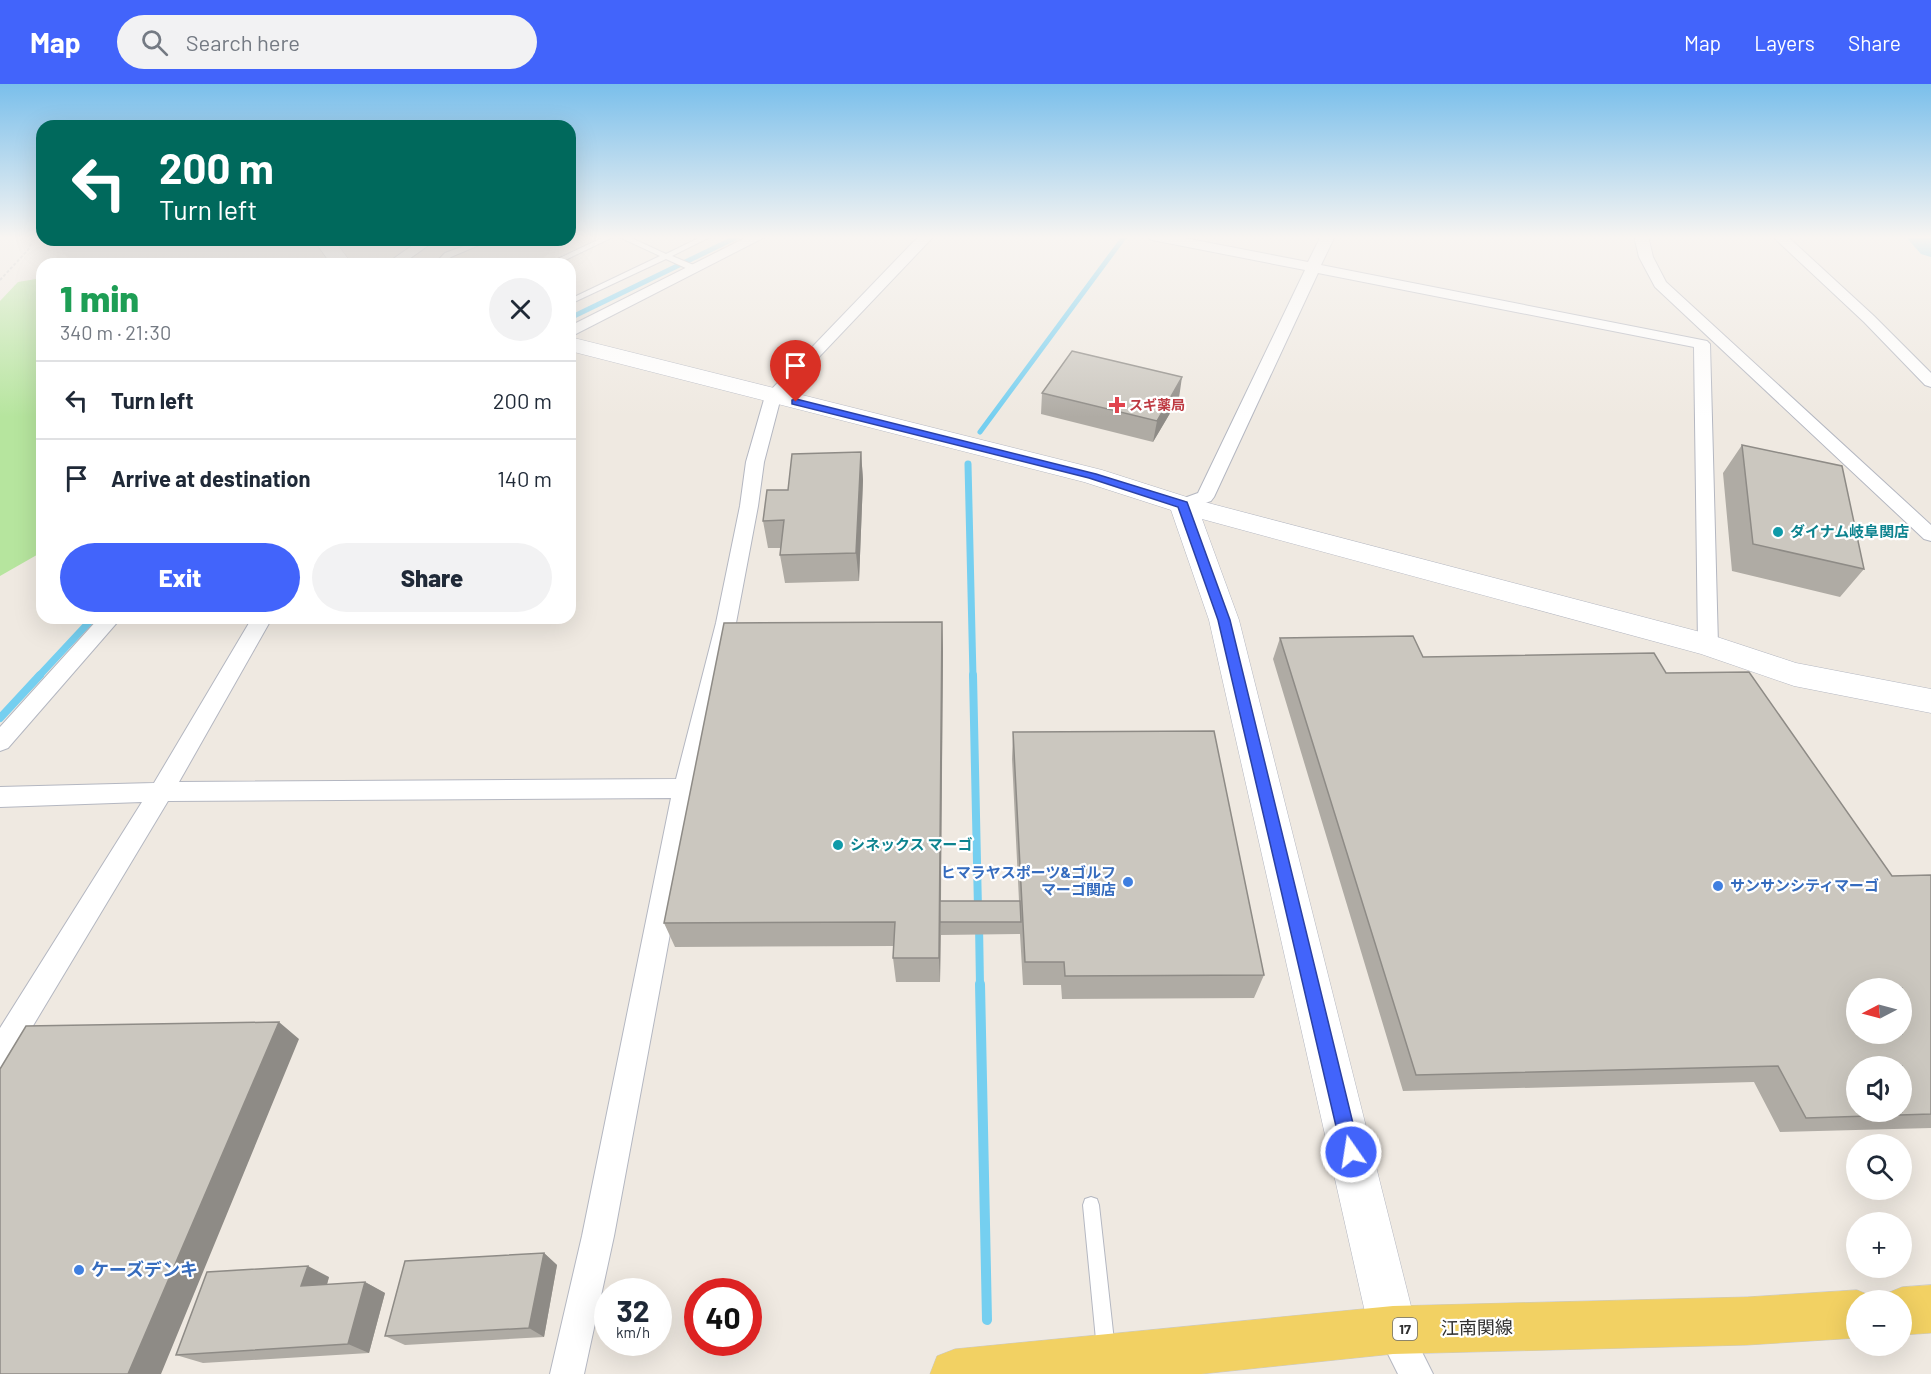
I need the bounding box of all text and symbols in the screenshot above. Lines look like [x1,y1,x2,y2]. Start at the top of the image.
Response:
search box [117,15,537,69]
text: Map [30,25,81,59]
icon: search [138,26,171,59]
text: Search here [186,29,300,55]
text: Map [1684,30,1721,55]
text: Layers [1754,30,1815,55]
text: Share [1848,30,1901,55]
text: 200 m [159,142,274,192]
icon: left [60,144,138,222]
text: Turn left [159,193,257,225]
text: 1 min [60,276,139,319]
button: close [489,278,552,341]
text: 340 m · 21:30 [60,320,171,344]
pin [770,340,821,402]
icon: arrive [779,349,812,382]
icon: left [60,384,93,417]
text: Turn left [111,387,194,413]
text: 200 m [493,387,552,413]
place label: スギ薬局 [1129,396,1185,413]
marker: スギ薬局 [1110,398,1124,412]
icon: arrive [60,462,93,495]
text: Arrive at destination [111,465,310,491]
text: 140 m [497,465,552,491]
place label: ダイナム岐阜関店 [1790,522,1909,540]
marker: ダイナム岐阜関店 [1771,525,1785,539]
button: Exit [60,543,300,612]
button: Share [312,543,552,612]
place label: シネックス マーゴ [850,835,973,853]
marker: シネックス マーゴ [831,838,845,852]
place label: ヒマラヤスポーツ&ゴルフ マーゴ関店 [941,863,1116,898]
marker: ヒマラヤスポーツ&ゴルフ マーゴ関店 [1121,875,1135,889]
place label: サンサンシティマーゴ [1730,876,1879,894]
marker: サンサンシティマーゴ [1711,879,1725,893]
north arrow [1846,978,1912,1044]
map controls [1846,978,1912,1356]
button: sound [1846,1056,1912,1122]
position arrow [1319,1120,1383,1184]
button: search [1846,1134,1912,1200]
button: + [1846,1212,1912,1278]
place label: ケーズデンキ [91,1258,198,1280]
marker: ケーズデンキ [72,1263,86,1277]
speed limit sign: 40 [684,1278,762,1356]
button: − [1846,1290,1912,1356]
text: 32 [617,1292,650,1328]
street label: 江南関線 [1441,1315,1513,1339]
road number: 17 [1393,1318,1417,1340]
text: km/h [616,1323,650,1341]

